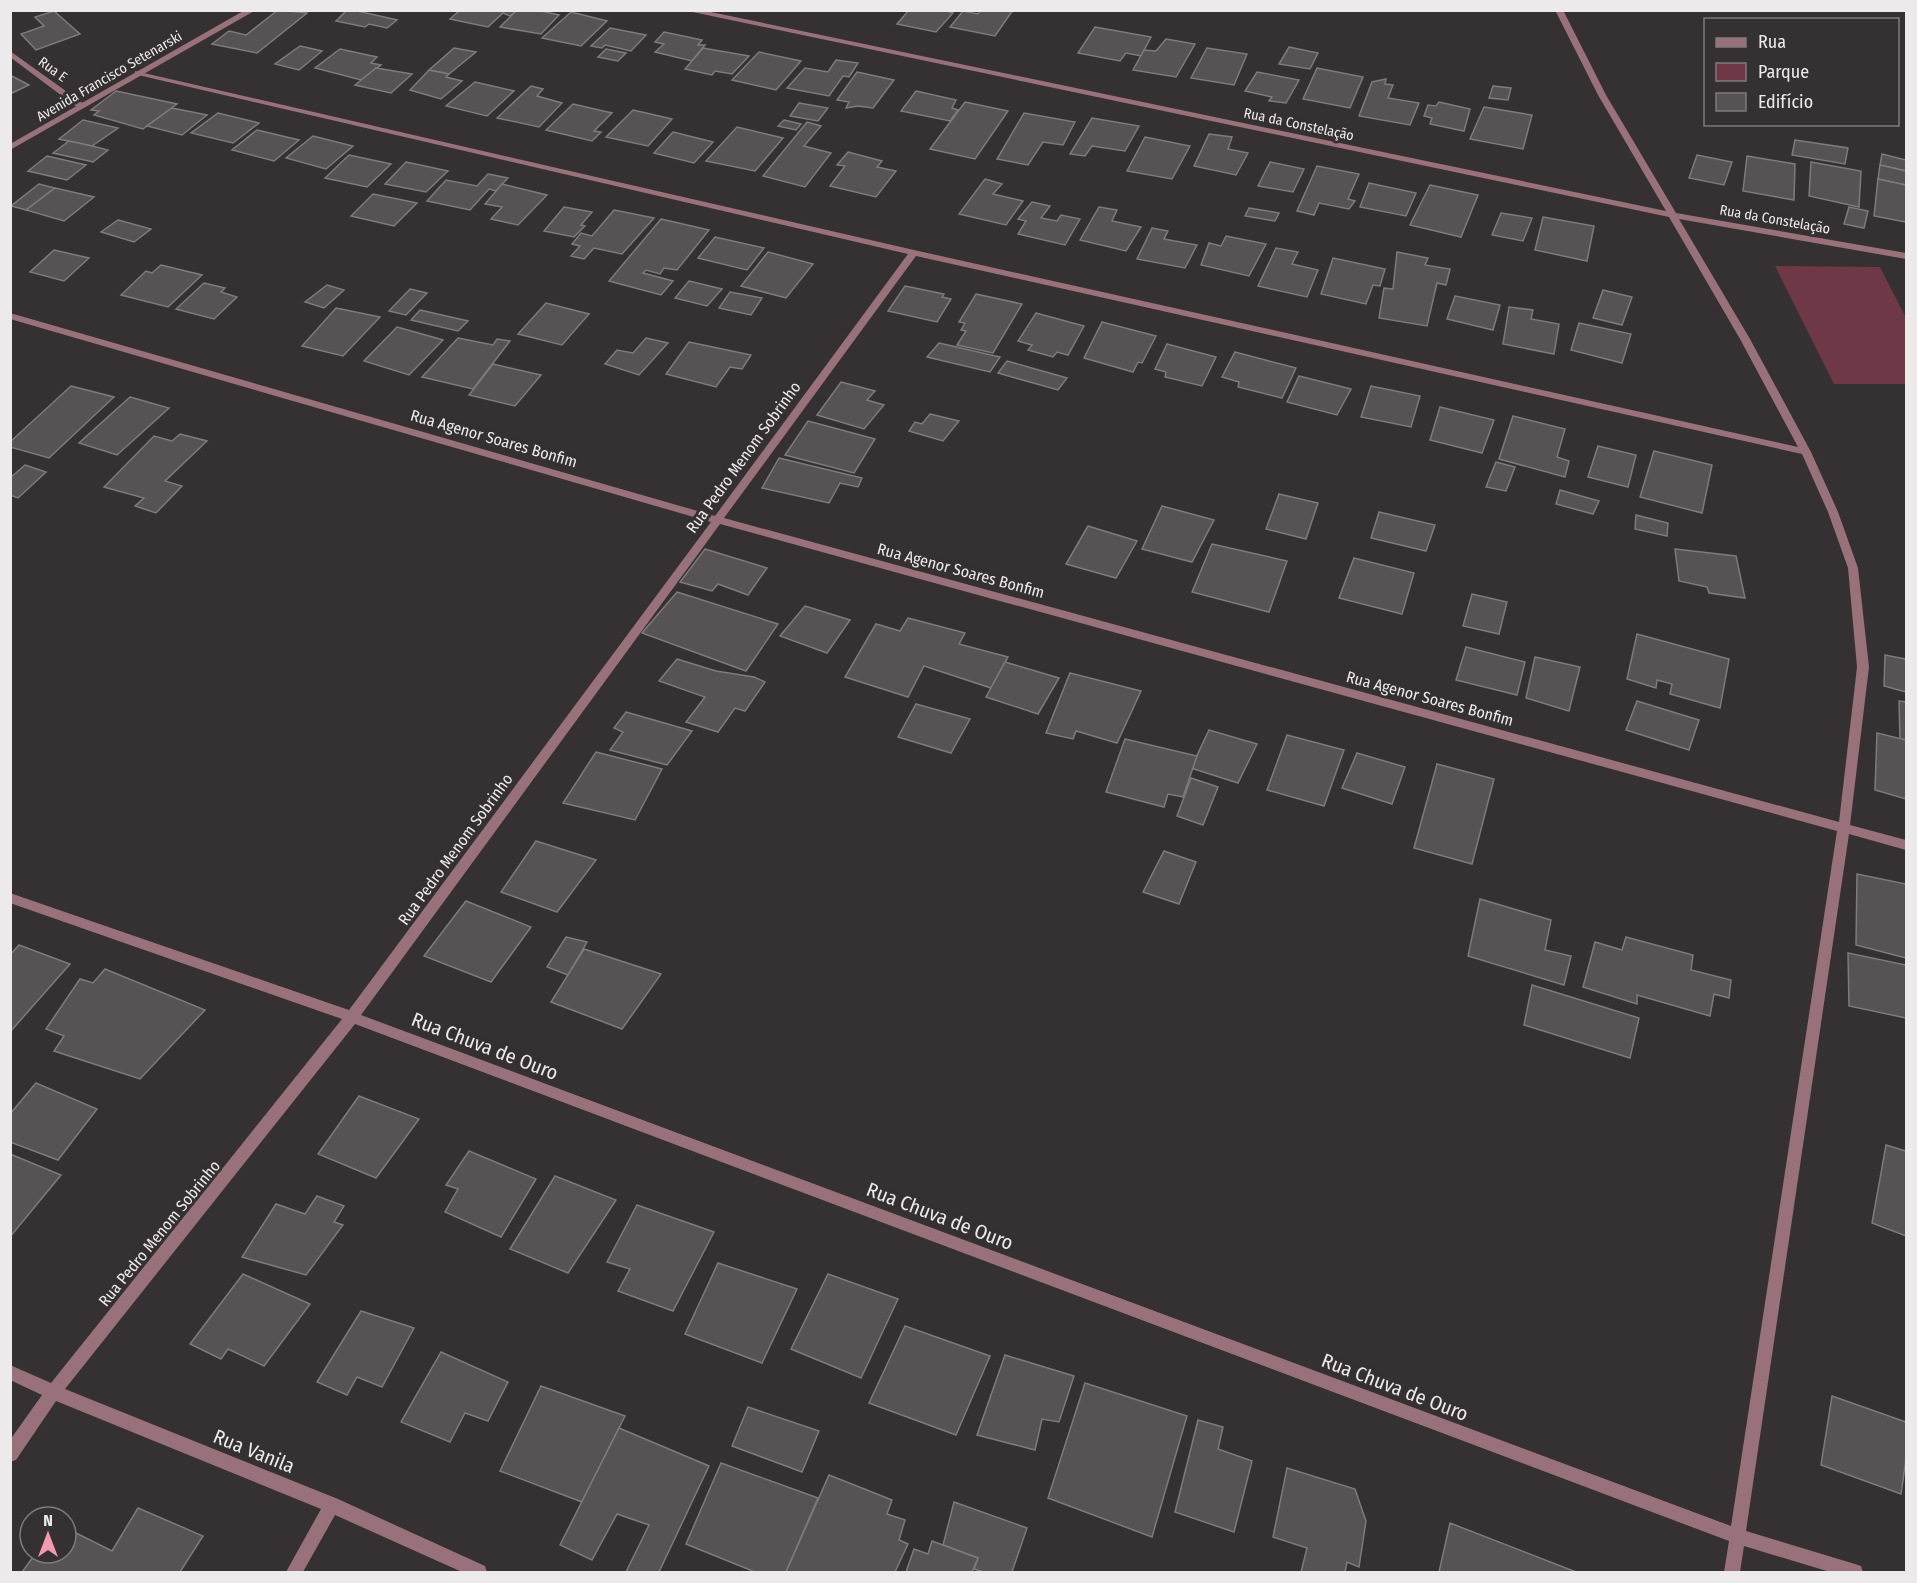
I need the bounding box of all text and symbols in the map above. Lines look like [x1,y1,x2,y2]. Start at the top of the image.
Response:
legend [1704,18,1899,126]
street label: Avenida Francisco Setenarski [33,28,185,125]
text: Rua [1758,31,1786,53]
street label: Rua E [35,53,71,86]
text: Parque [1758,61,1809,83]
text: Edifício [1758,91,1813,113]
street label: Rua da Constelação [1242,105,1356,144]
street label: Rua da Constelação [1718,201,1832,238]
street label: Rua Pedro Menom Sobrinho [682,378,805,537]
street label: Rua Agenor Soares Bonfim [408,406,579,471]
street label: Rua Agenor Soares Bonfim [875,539,1047,602]
street label: Rua Agenor Soares Bonfim [1344,667,1516,730]
street label: Rua Pedro Menom Sobrinho [394,770,517,929]
street label: Rua Chuva de Ouro [408,1007,562,1085]
street label: Rua Pedro Menom Sobrinho [95,1156,224,1310]
street label: Rua Chuva de Ouro [863,1177,1017,1255]
street label: Rua Chuva de Ouro [1318,1348,1472,1426]
street label: Rua Vanila [210,1424,298,1478]
north arrow [18,1505,78,1565]
text: N [43,1511,53,1530]

